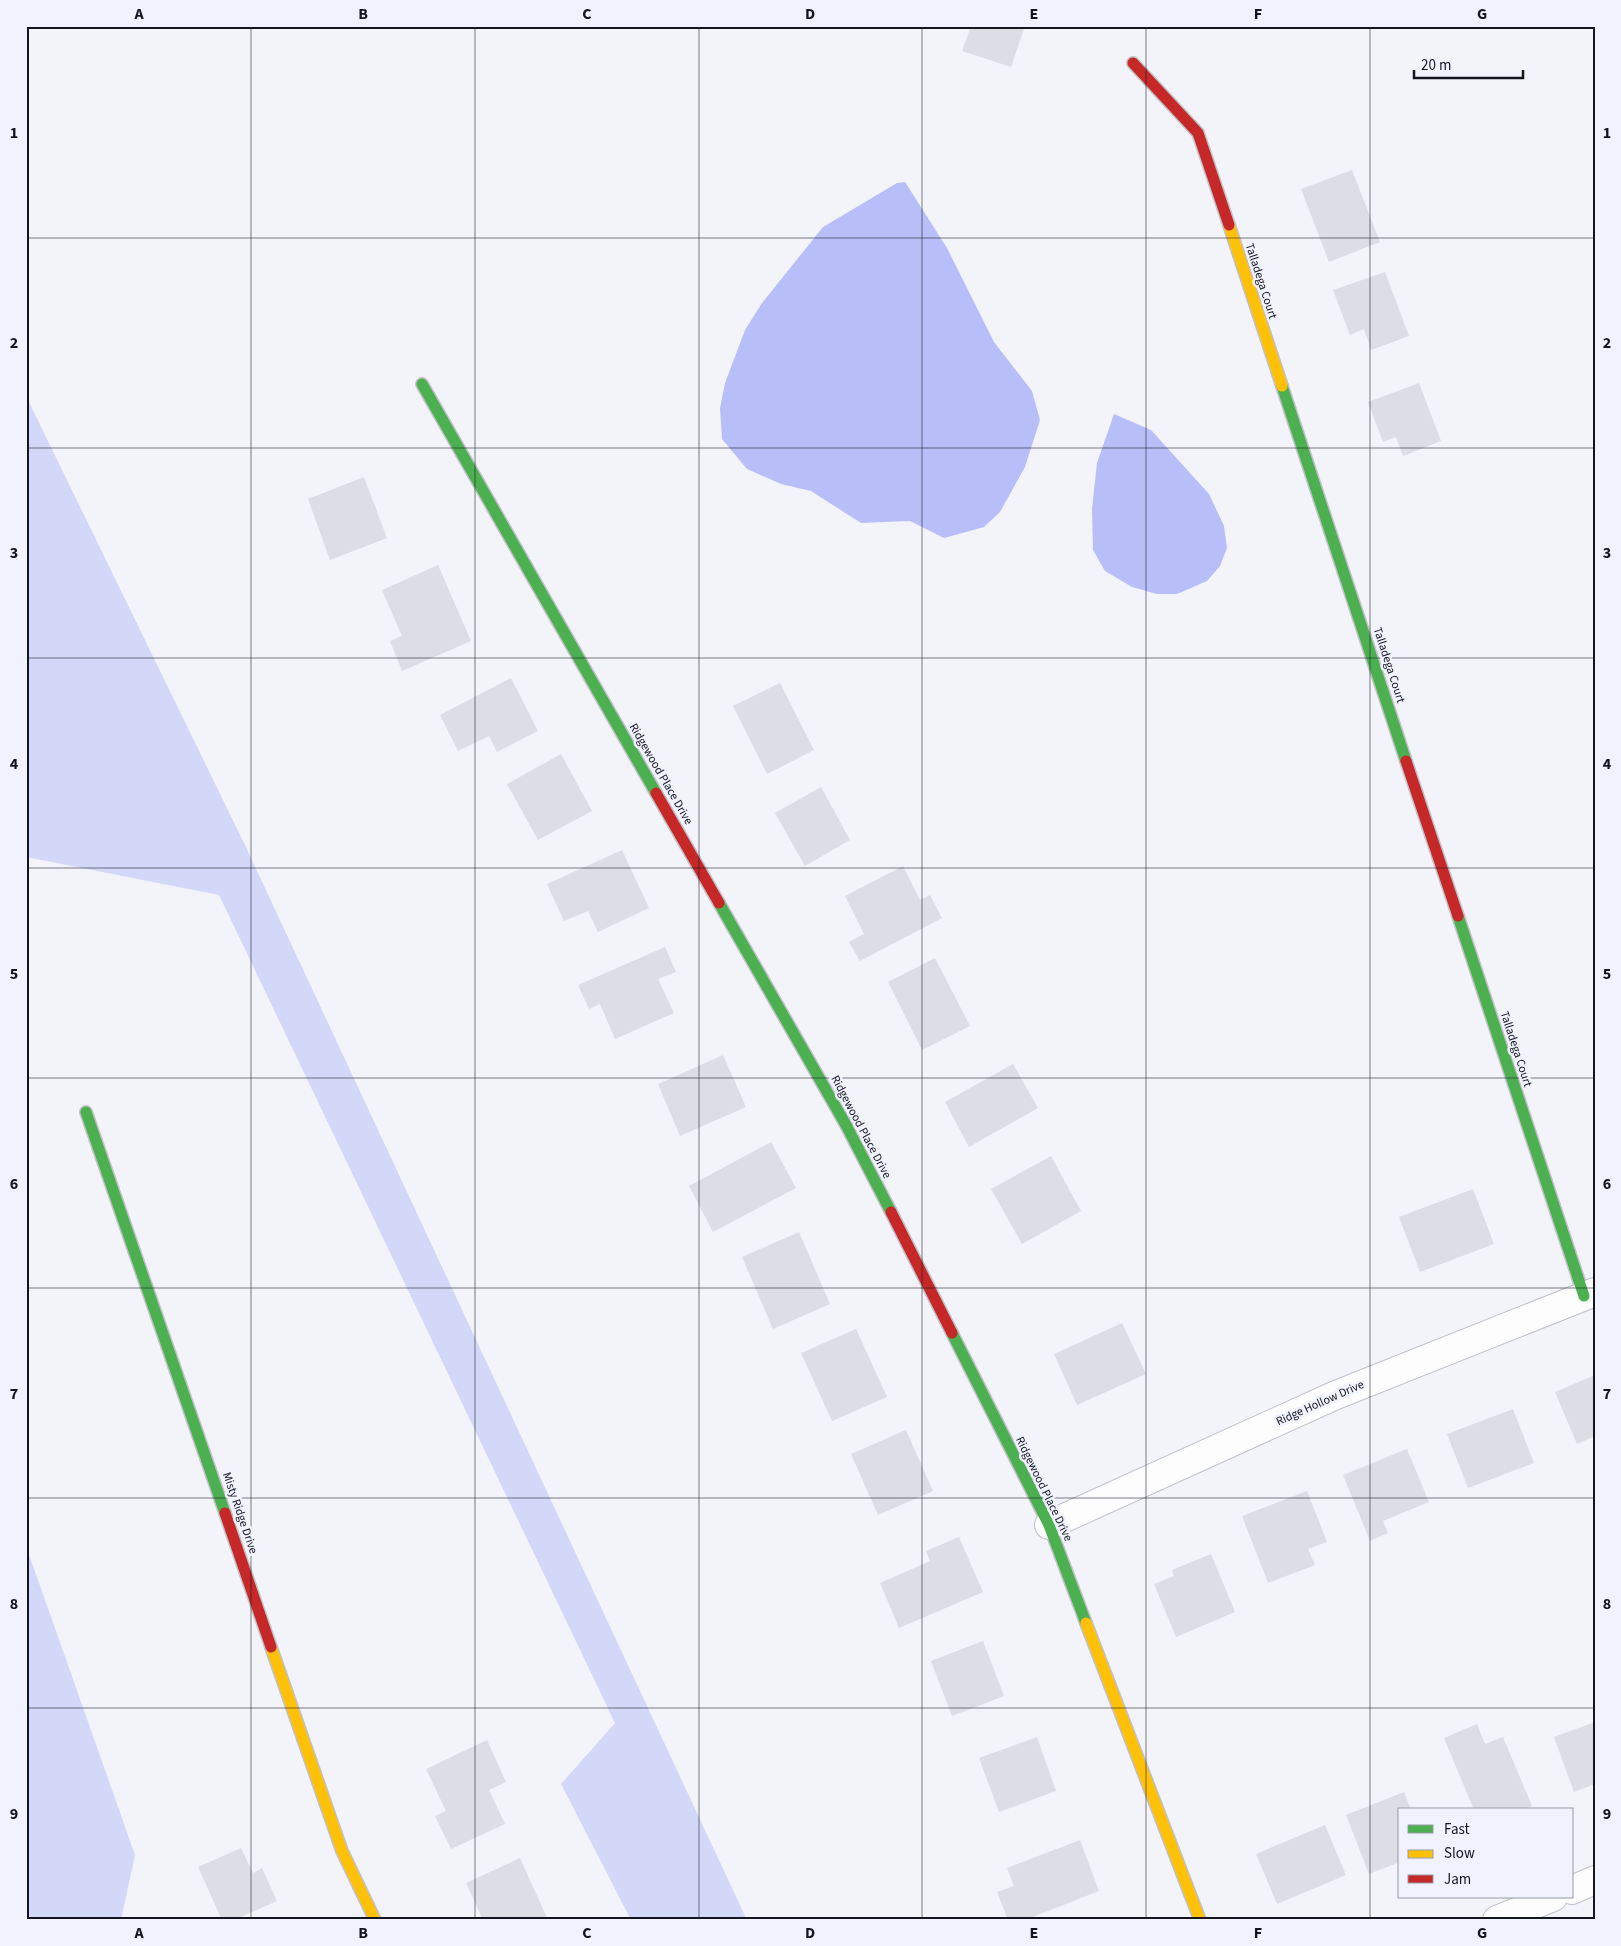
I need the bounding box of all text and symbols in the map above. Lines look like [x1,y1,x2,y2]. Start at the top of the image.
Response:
text: A [133,3,144,25]
text: B [358,3,368,25]
text: C [582,3,592,25]
text: D [805,3,815,25]
text: E [1030,3,1038,25]
text: F [1254,3,1262,25]
text: G [1477,3,1487,25]
scale bar [1414,48,1522,80]
text: 20 m [1421,55,1451,76]
text: 1 [10,122,18,144]
text: 1 [1603,122,1611,144]
street label: Talladega Court [1241,241,1281,321]
text: 2 [10,332,18,354]
text: 2 [1603,332,1611,354]
text: 3 [10,542,18,564]
text: 3 [1603,542,1611,564]
street label: Talladega Court [1369,625,1409,705]
street label: Ridgewood Place Drive [625,720,697,828]
text: 4 [10,753,19,775]
text: 4 [1603,753,1612,775]
text: 5 [10,963,18,985]
text: 5 [1603,963,1611,985]
street label: Talladega Court [1496,1009,1536,1089]
street label: Ridgewood Place Drive [827,1072,895,1182]
text: 6 [10,1173,18,1195]
text: 6 [1603,1173,1611,1195]
street label: Ridge Hollow Drive [1273,1376,1367,1430]
text: 7 [10,1383,18,1405]
text: 7 [1603,1383,1611,1405]
street label: Ridgewood Place Drive [1011,1434,1077,1544]
street label: Misty Ridge Drive [218,1470,262,1556]
text: 8 [10,1593,18,1615]
text: 8 [1603,1593,1611,1615]
text: 9 [10,1803,18,1825]
text: 9 [1603,1803,1611,1825]
legend [1398,1808,1574,1898]
text: Fast [1444,1819,1470,1840]
text: Slow [1444,1843,1475,1864]
text: Jam [1444,1869,1471,1890]
text: A [133,1922,144,1944]
text: B [358,1922,368,1944]
text: C [582,1922,592,1944]
text: D [805,1922,815,1944]
text: E [1030,1922,1038,1944]
text: F [1254,1922,1262,1944]
text: G [1477,1922,1487,1944]

